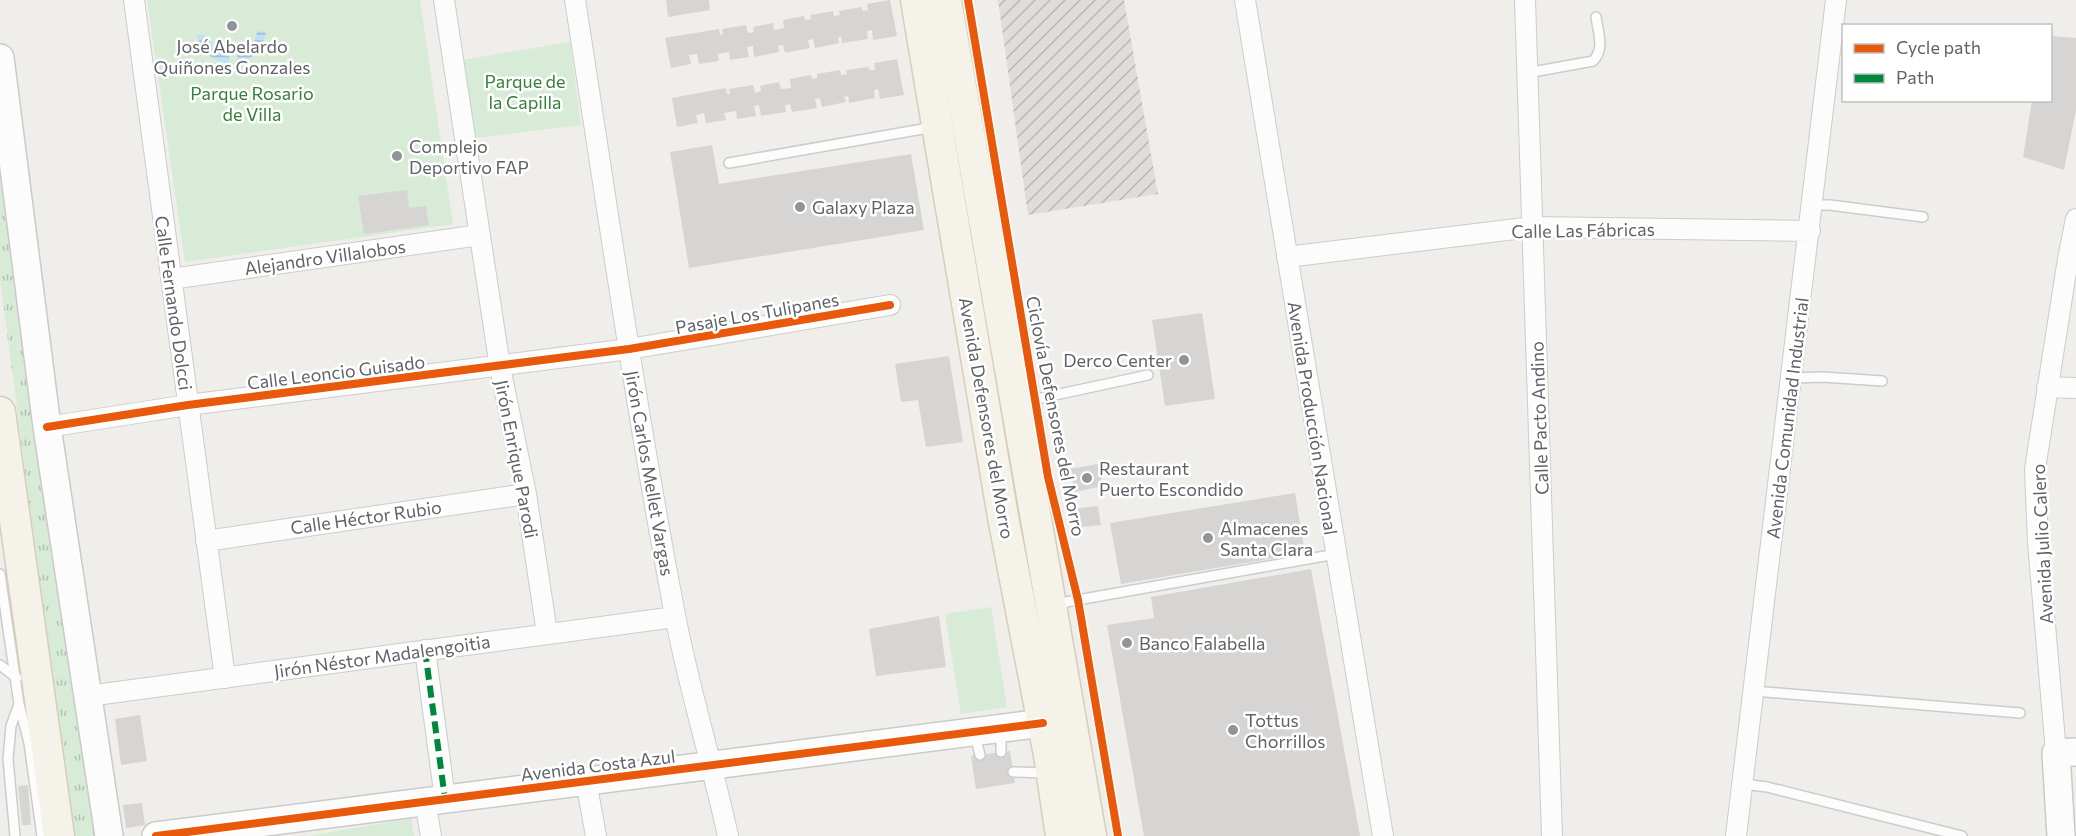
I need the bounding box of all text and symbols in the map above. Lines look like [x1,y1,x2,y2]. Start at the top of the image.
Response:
marker: José Abelardo Quiñones Gonzales [225,19,239,33]
legend [1842,24,2052,102]
place label: José Abelardo Quiñones Gonzales [154,35,310,78]
text: Cycle path [1896,36,1981,58]
text: Path [1896,66,1934,88]
park label: Parque de la Capilla [485,70,566,113]
park label: Parque Rosario de Villa [190,82,314,125]
place label: Complejo Deportivo FAP [409,135,529,178]
marker: Complejo Deportivo FAP [390,149,404,163]
place label: Galaxy Plaza [812,196,915,218]
marker: Galaxy Plaza [793,200,807,214]
street label: Calle Fernando Dolcci [151,214,197,392]
street label: Calle Las Fábricas [1511,218,1655,242]
street label: Alejandro Villalobos [243,235,407,279]
street label: Pasaje Los Tulipanes [673,288,841,338]
street label: Ciclovía Defensores del Morro [1022,294,1090,538]
street label: Avenida Defensores del Morro [955,295,1019,541]
street label: Avenida Comunidad Industrial [1761,296,1813,540]
street label: Avenida Producción Nacional [1284,300,1342,536]
street label: Calle Pacto Andino [1525,341,1553,495]
place label: Derco Center [1063,349,1172,371]
street label: Calle Leoncio Guisado [246,350,426,394]
marker: Derco Center [1177,353,1191,367]
street label: Jirón Carlos Mellet Vargas [621,369,679,577]
street label: Jirón Enrique Parodi [491,378,543,540]
place label: Restaurant Puerto Escondido [1099,457,1243,500]
street label: Avenida Julio Calero [2027,463,2057,625]
marker: Restaurant Puerto Escondido [1080,471,1094,485]
street label: Calle Héctor Rubio [289,496,443,538]
place label: Almacenes Santa Clara [1220,517,1313,560]
marker: Almacenes Santa Clara [1201,531,1215,545]
street label: Jirón Néstor Madalengoitia [272,630,492,682]
place label: Banco Falabella [1139,632,1266,654]
marker: Banco Falabella [1120,636,1134,650]
place label: Tottus Chorrillos [1245,709,1325,752]
marker: Tottus Chorrillos [1226,723,1240,737]
street label: Avenida Costa Azul [519,745,677,785]

